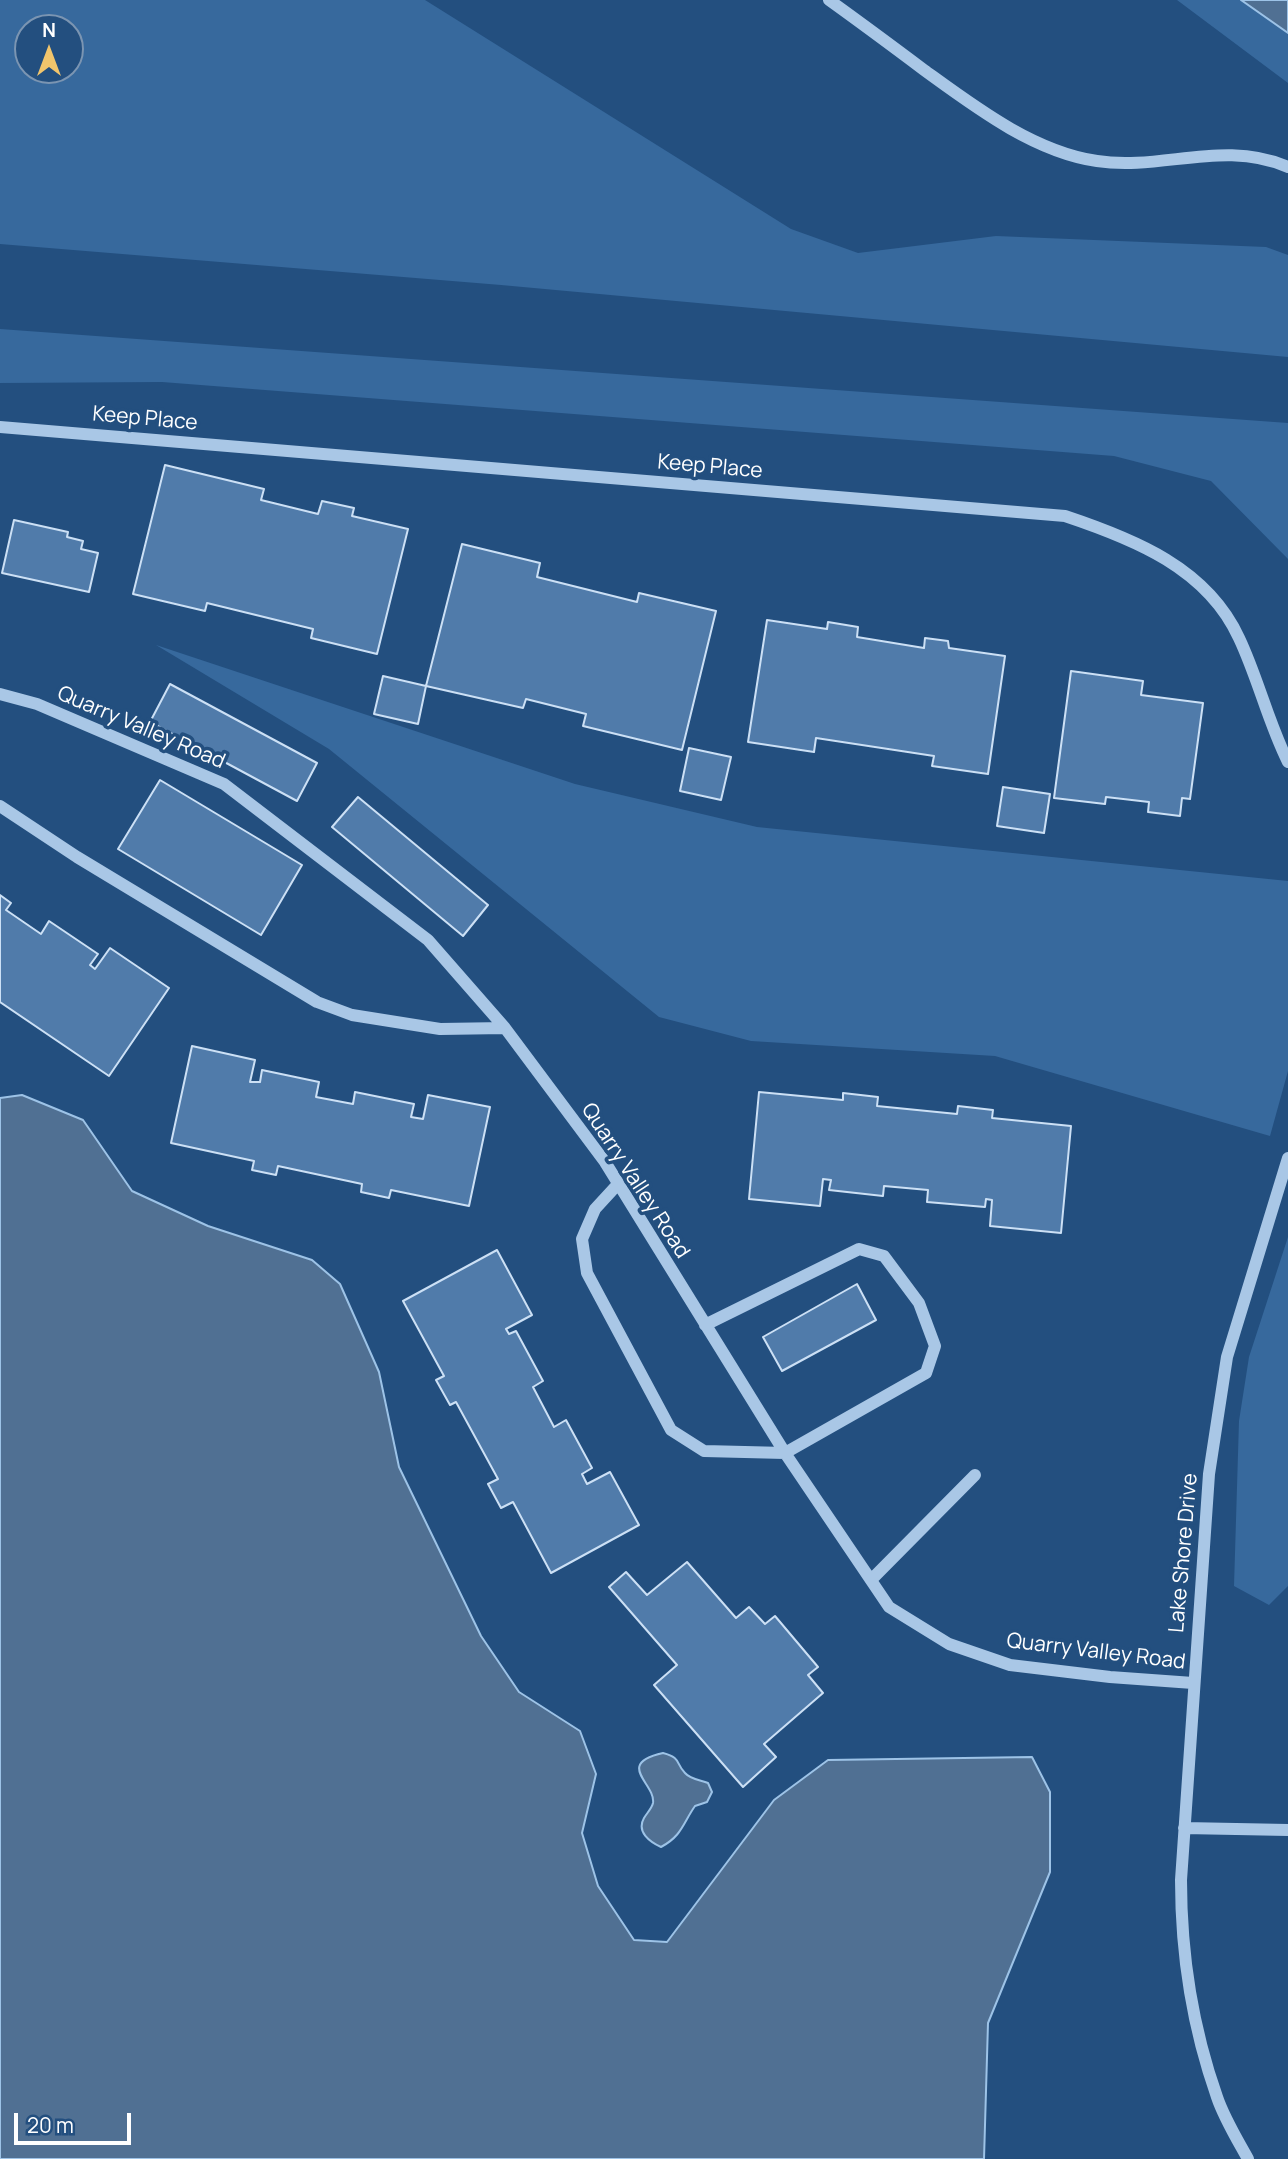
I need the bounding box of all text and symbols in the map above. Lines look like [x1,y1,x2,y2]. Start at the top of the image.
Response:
north arrow [14,14,84,84]
text: N [42,17,56,43]
street label: Keep Place [91,402,199,436]
street label: Keep Place [656,450,764,484]
street label: Quarry Valley Road [53,681,229,775]
street label: Quarry Valley Road [575,1099,695,1263]
street label: Lake Shore Drive [1164,1472,1204,1634]
street label: Quarry Valley Road [1005,1629,1187,1675]
scale bar [18,2100,135,2144]
text: 20 m [27,2111,74,2139]

